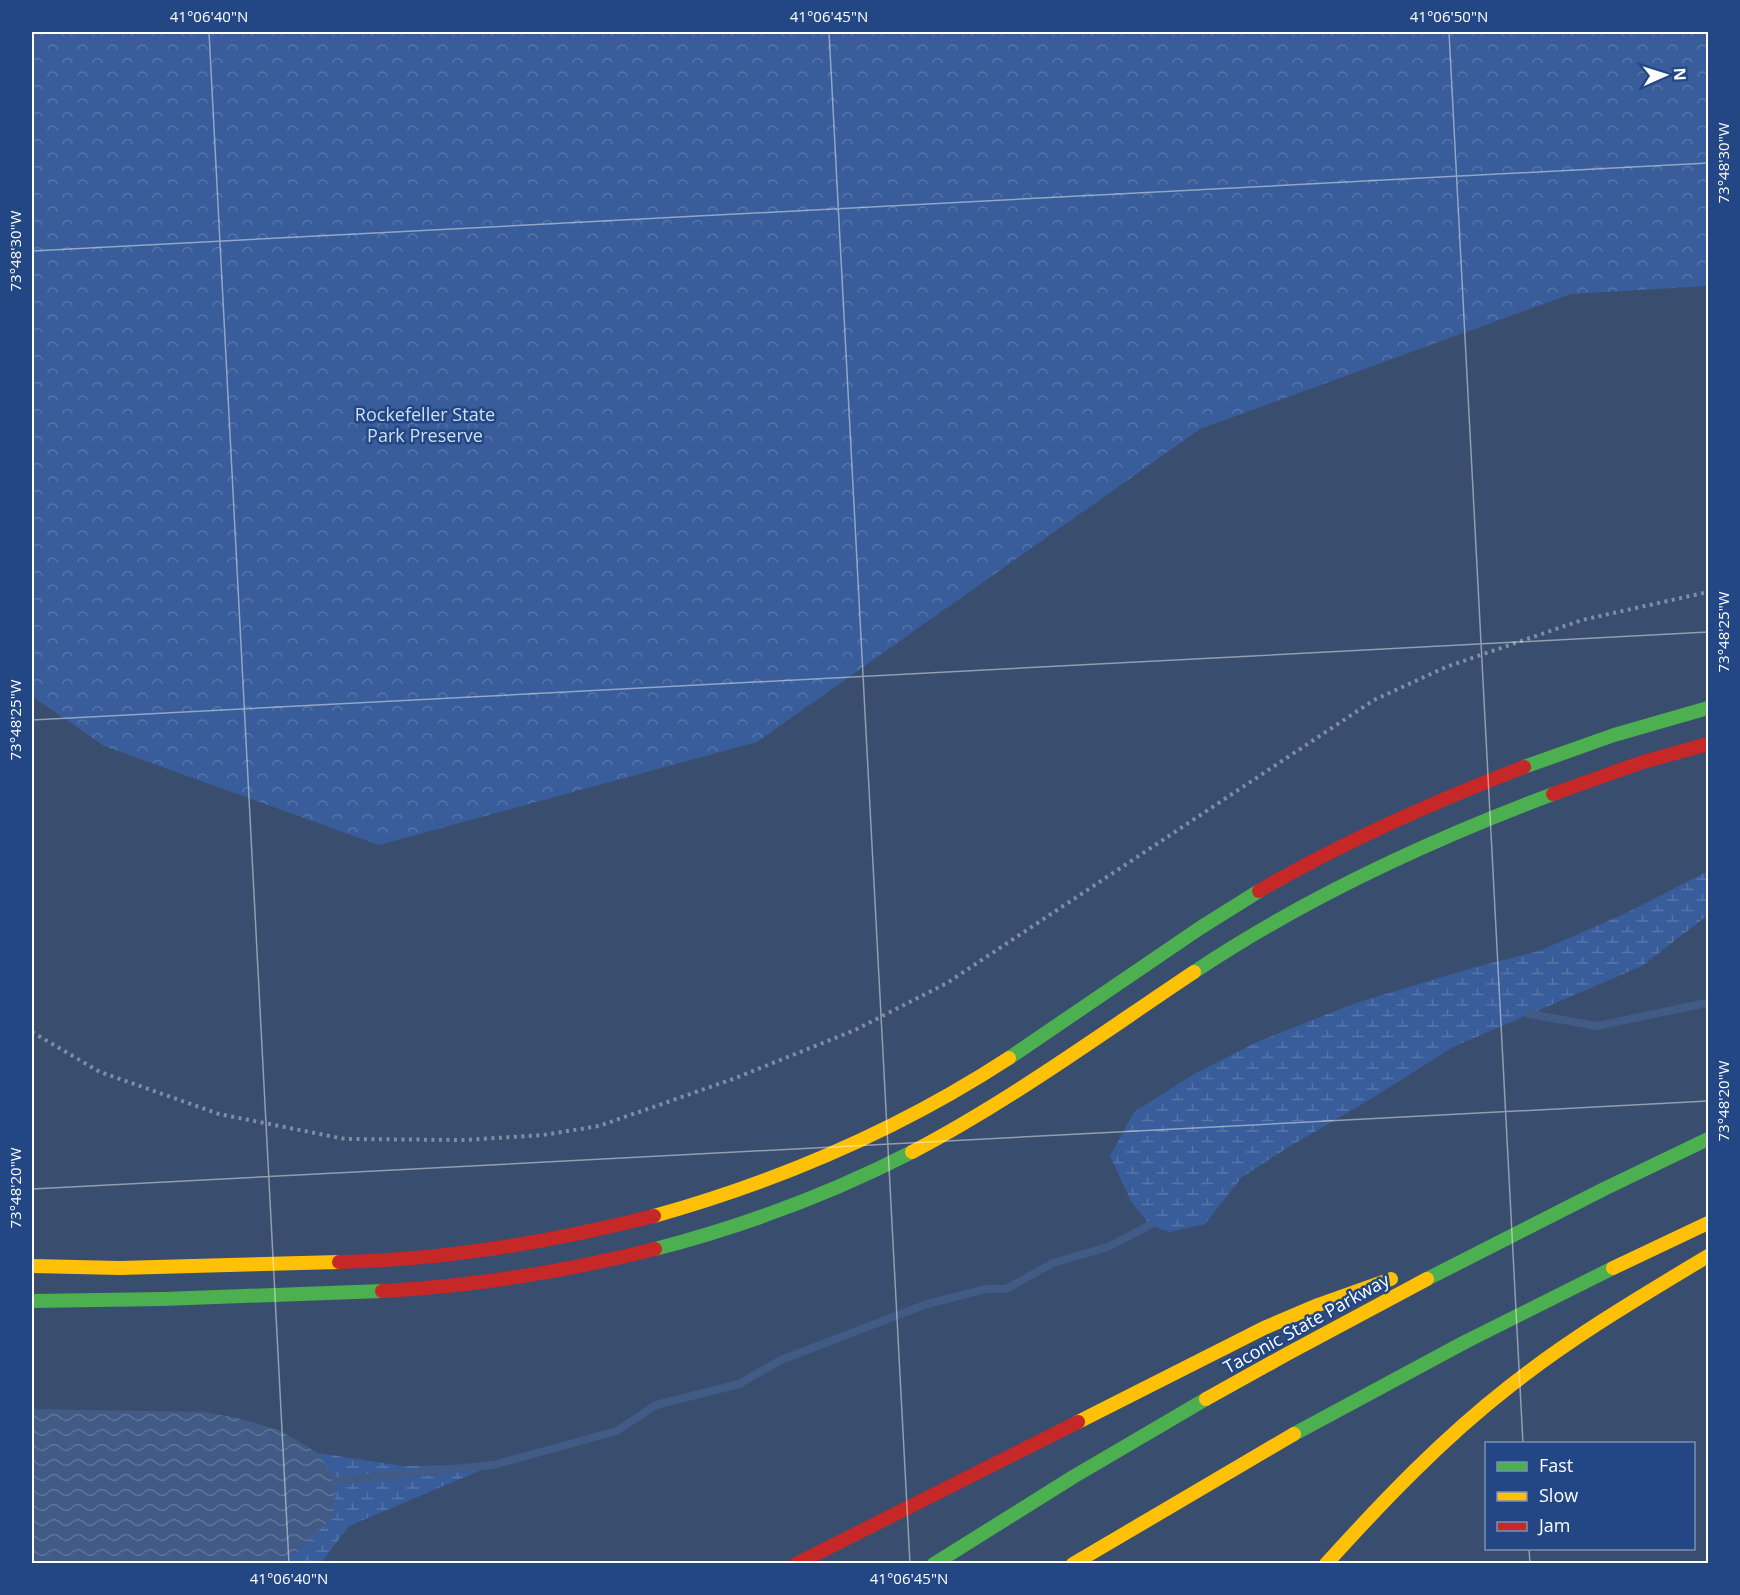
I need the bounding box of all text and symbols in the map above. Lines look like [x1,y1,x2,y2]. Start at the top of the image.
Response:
text: 41°06'40"N [170,6,248,26]
text: 41°06'45"N [790,6,868,26]
text: 41°06'50"N [1410,6,1488,26]
north arrow [1635,45,1695,105]
text: N [1669,67,1691,81]
text: 73°48'30"W [1713,122,1733,204]
text: 73°48'30"W [5,210,25,292]
park label: Rockefeller State Park Preserve [355,402,495,447]
text: 73°48'25"W [1713,591,1733,673]
text: 73°48'25"W [5,679,25,761]
text: 73°48'20"W [1713,1060,1733,1142]
text: 73°48'20"W [5,1147,25,1229]
street label: Taconic State Parkway [1219,1267,1394,1379]
legend [1485,1442,1695,1550]
text: Fast [1539,1453,1573,1477]
text: Slow [1539,1483,1578,1507]
text: Jam [1537,1513,1571,1537]
text: 41°06'40"N [250,1568,328,1588]
text: 41°06'45"N [870,1568,948,1588]

